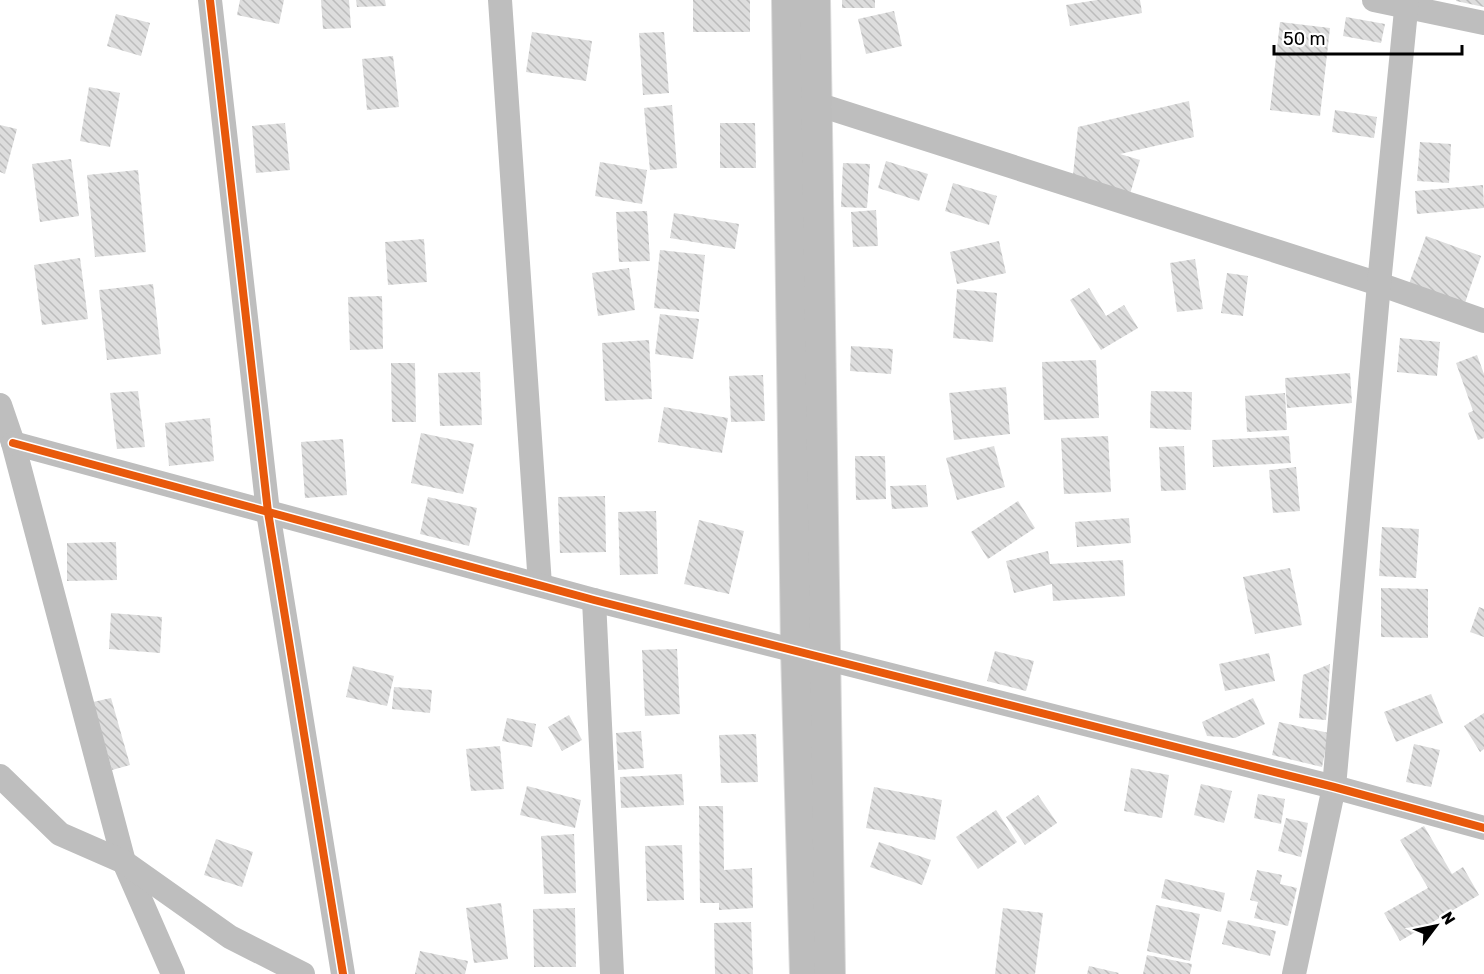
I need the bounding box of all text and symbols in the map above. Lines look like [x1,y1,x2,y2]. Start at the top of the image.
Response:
scale bar [1274,18,1462,56]
text: 50 m [1283,28,1326,50]
north arrow [1406,896,1466,956]
text: N [1437,908,1459,928]

